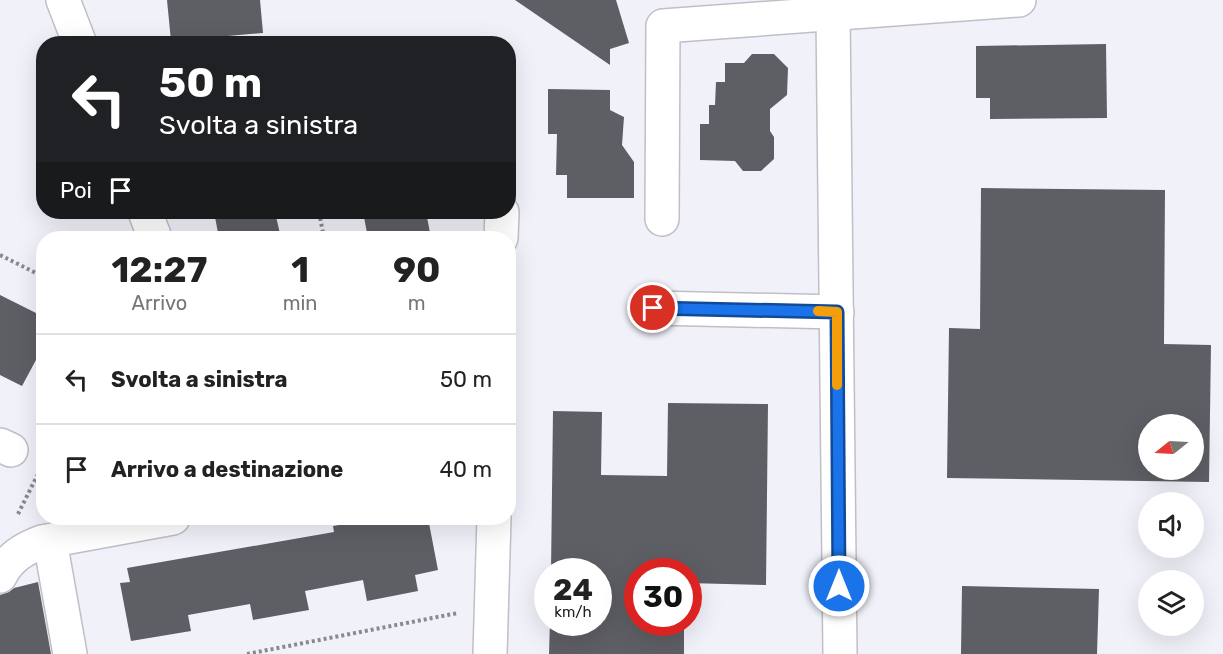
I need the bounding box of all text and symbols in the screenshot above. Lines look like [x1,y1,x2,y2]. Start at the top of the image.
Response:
text: 50 m [159,58,262,108]
icon: left [60,60,138,138]
text: Svolta a sinistra [159,109,358,141]
icon: arrive [104,174,137,207]
text: Poi [60,177,92,204]
text: 12:27 [111,248,207,291]
text: 1 [291,248,309,291]
text: 90 [393,248,441,291]
pin [627,282,678,333]
text: Arrivo [132,291,187,315]
text: min [283,291,318,315]
text: m [408,291,426,315]
icon: arrive [636,291,669,324]
icon: left [60,363,93,396]
text: Svolta a sinistra [111,366,288,393]
text: 50 m [440,366,492,393]
north arrow [1138,414,1204,480]
map controls [1138,414,1204,636]
icon: arrive [60,453,93,486]
text: Arrivo a destinazione [111,456,343,483]
text: 40 m [439,456,492,483]
button: sound [1138,492,1204,558]
position arrow [807,554,871,618]
speed limit sign: 30 [624,558,702,636]
button: layers [1138,570,1204,636]
text: 24 [553,572,593,608]
text: km/h [554,603,592,621]

